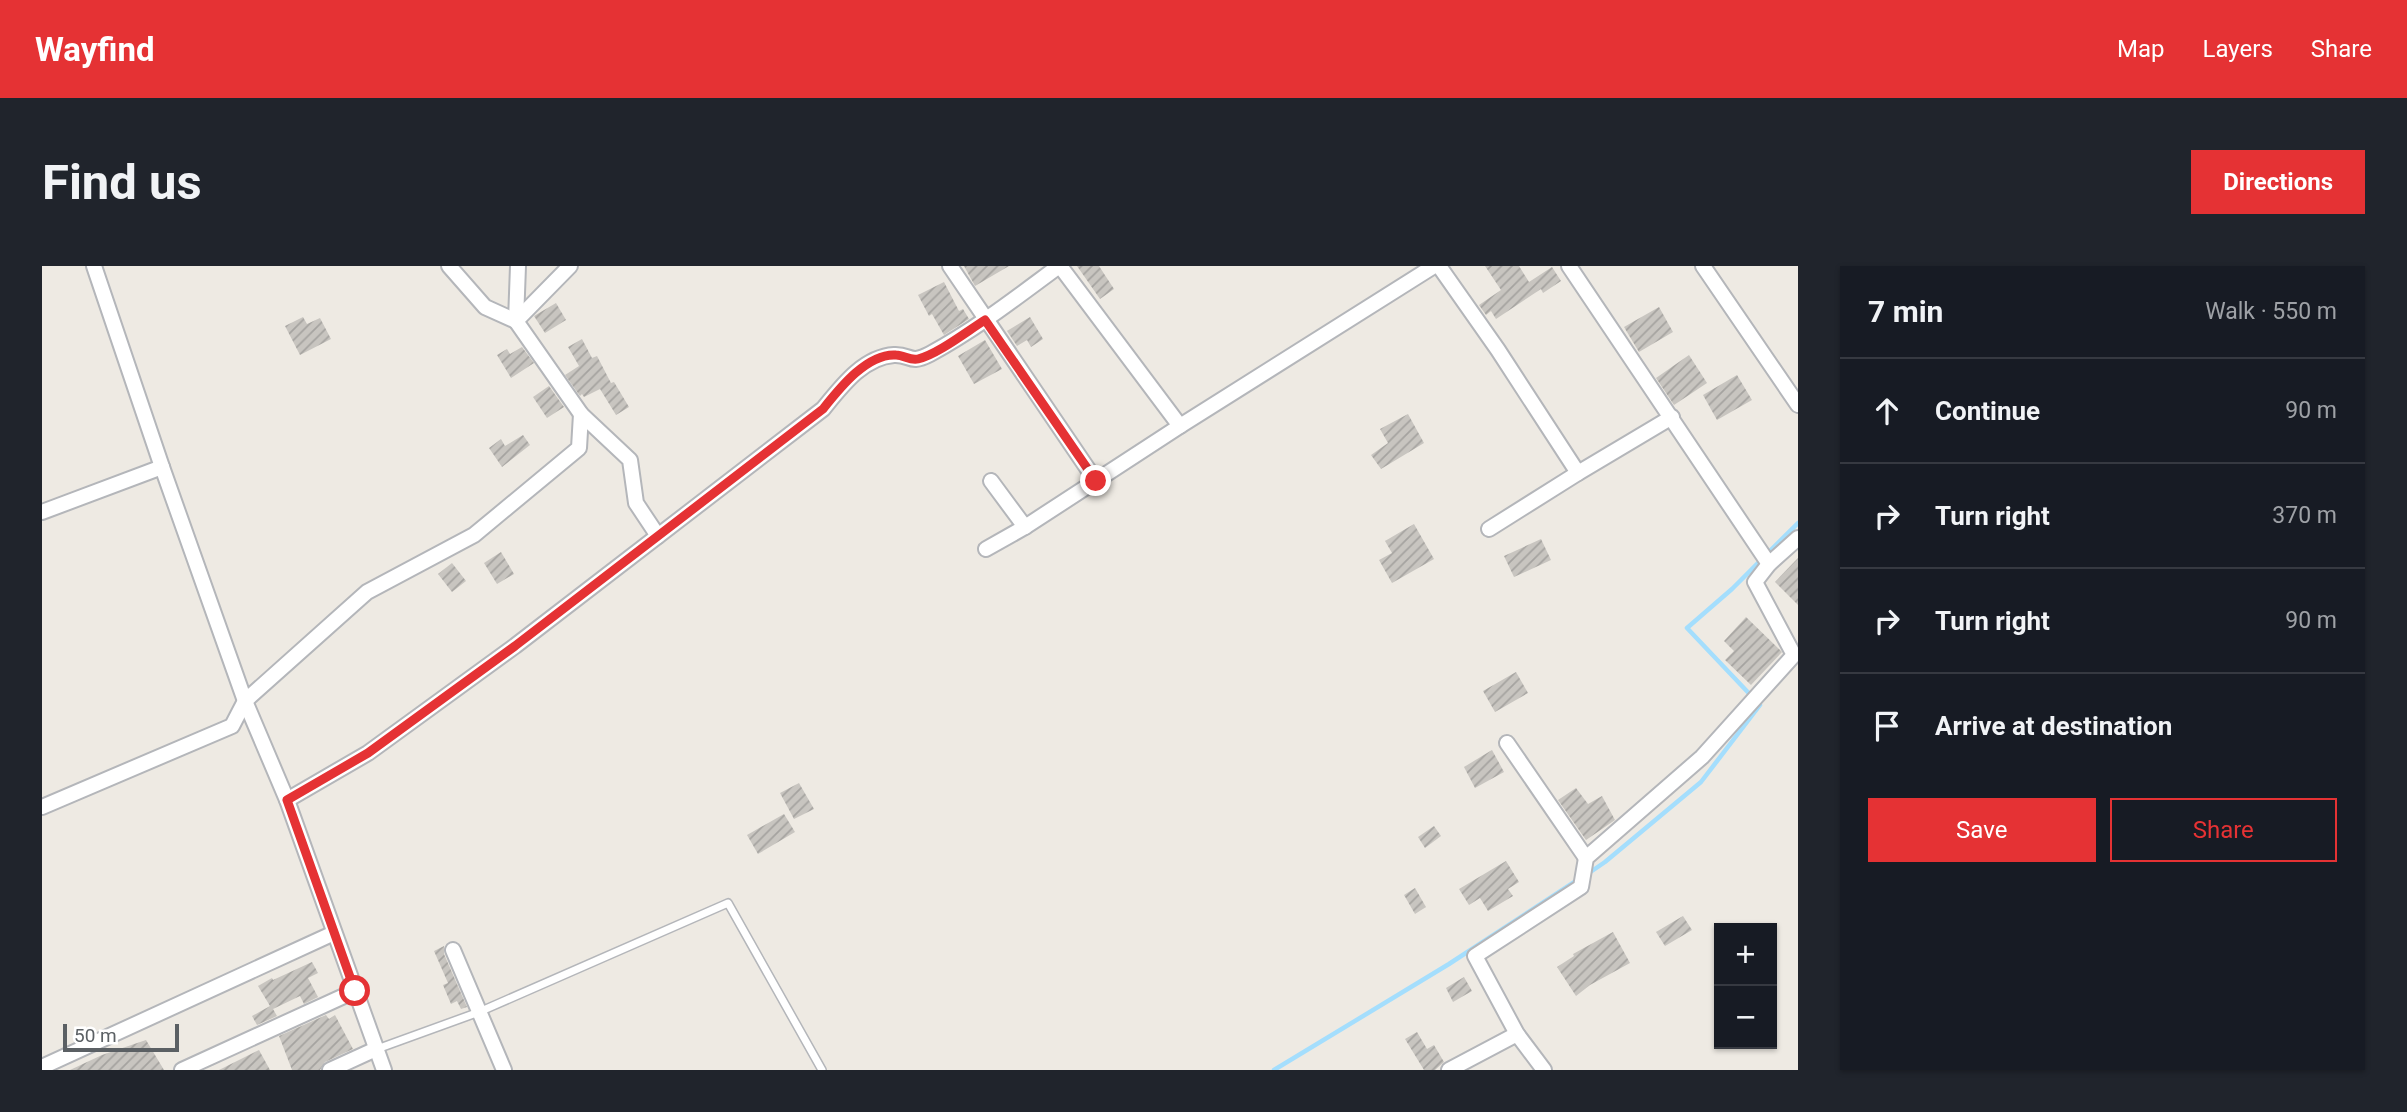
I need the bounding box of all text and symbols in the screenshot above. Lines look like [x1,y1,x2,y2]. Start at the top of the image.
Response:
text: Wayfind [35,30,155,69]
text: Map [2117,35,2165,63]
text: Layers [2203,35,2273,63]
text: Share [2311,35,2372,63]
button: Directions [2191,150,2365,214]
text: Find us [42,154,202,211]
text: 7 min [1868,294,1943,329]
text: Walk · 550 m [2205,298,2337,325]
icon: ahead [1868,392,1906,430]
text: Continue [1935,396,2040,426]
text: 90 m [2285,397,2337,424]
route end [1080,465,1111,496]
icon: right [1868,497,1906,535]
text: Turn right [1935,501,2050,531]
text: 370 m [2272,502,2337,529]
icon: right [1868,602,1906,640]
text: Turn right [1935,606,2050,636]
text: 90 m [2285,607,2337,634]
icon: arrive [1868,707,1906,745]
text: Arrive at destination [1935,711,2172,741]
button: Save [1868,798,2096,862]
button: Share [2110,798,2337,862]
map controls [1714,923,1777,1049]
button: + [1714,923,1777,986]
route start [339,975,370,1006]
button: − [1714,986,1777,1049]
scale bar [63,1021,178,1053]
text: 50 m [74,1024,117,1047]

